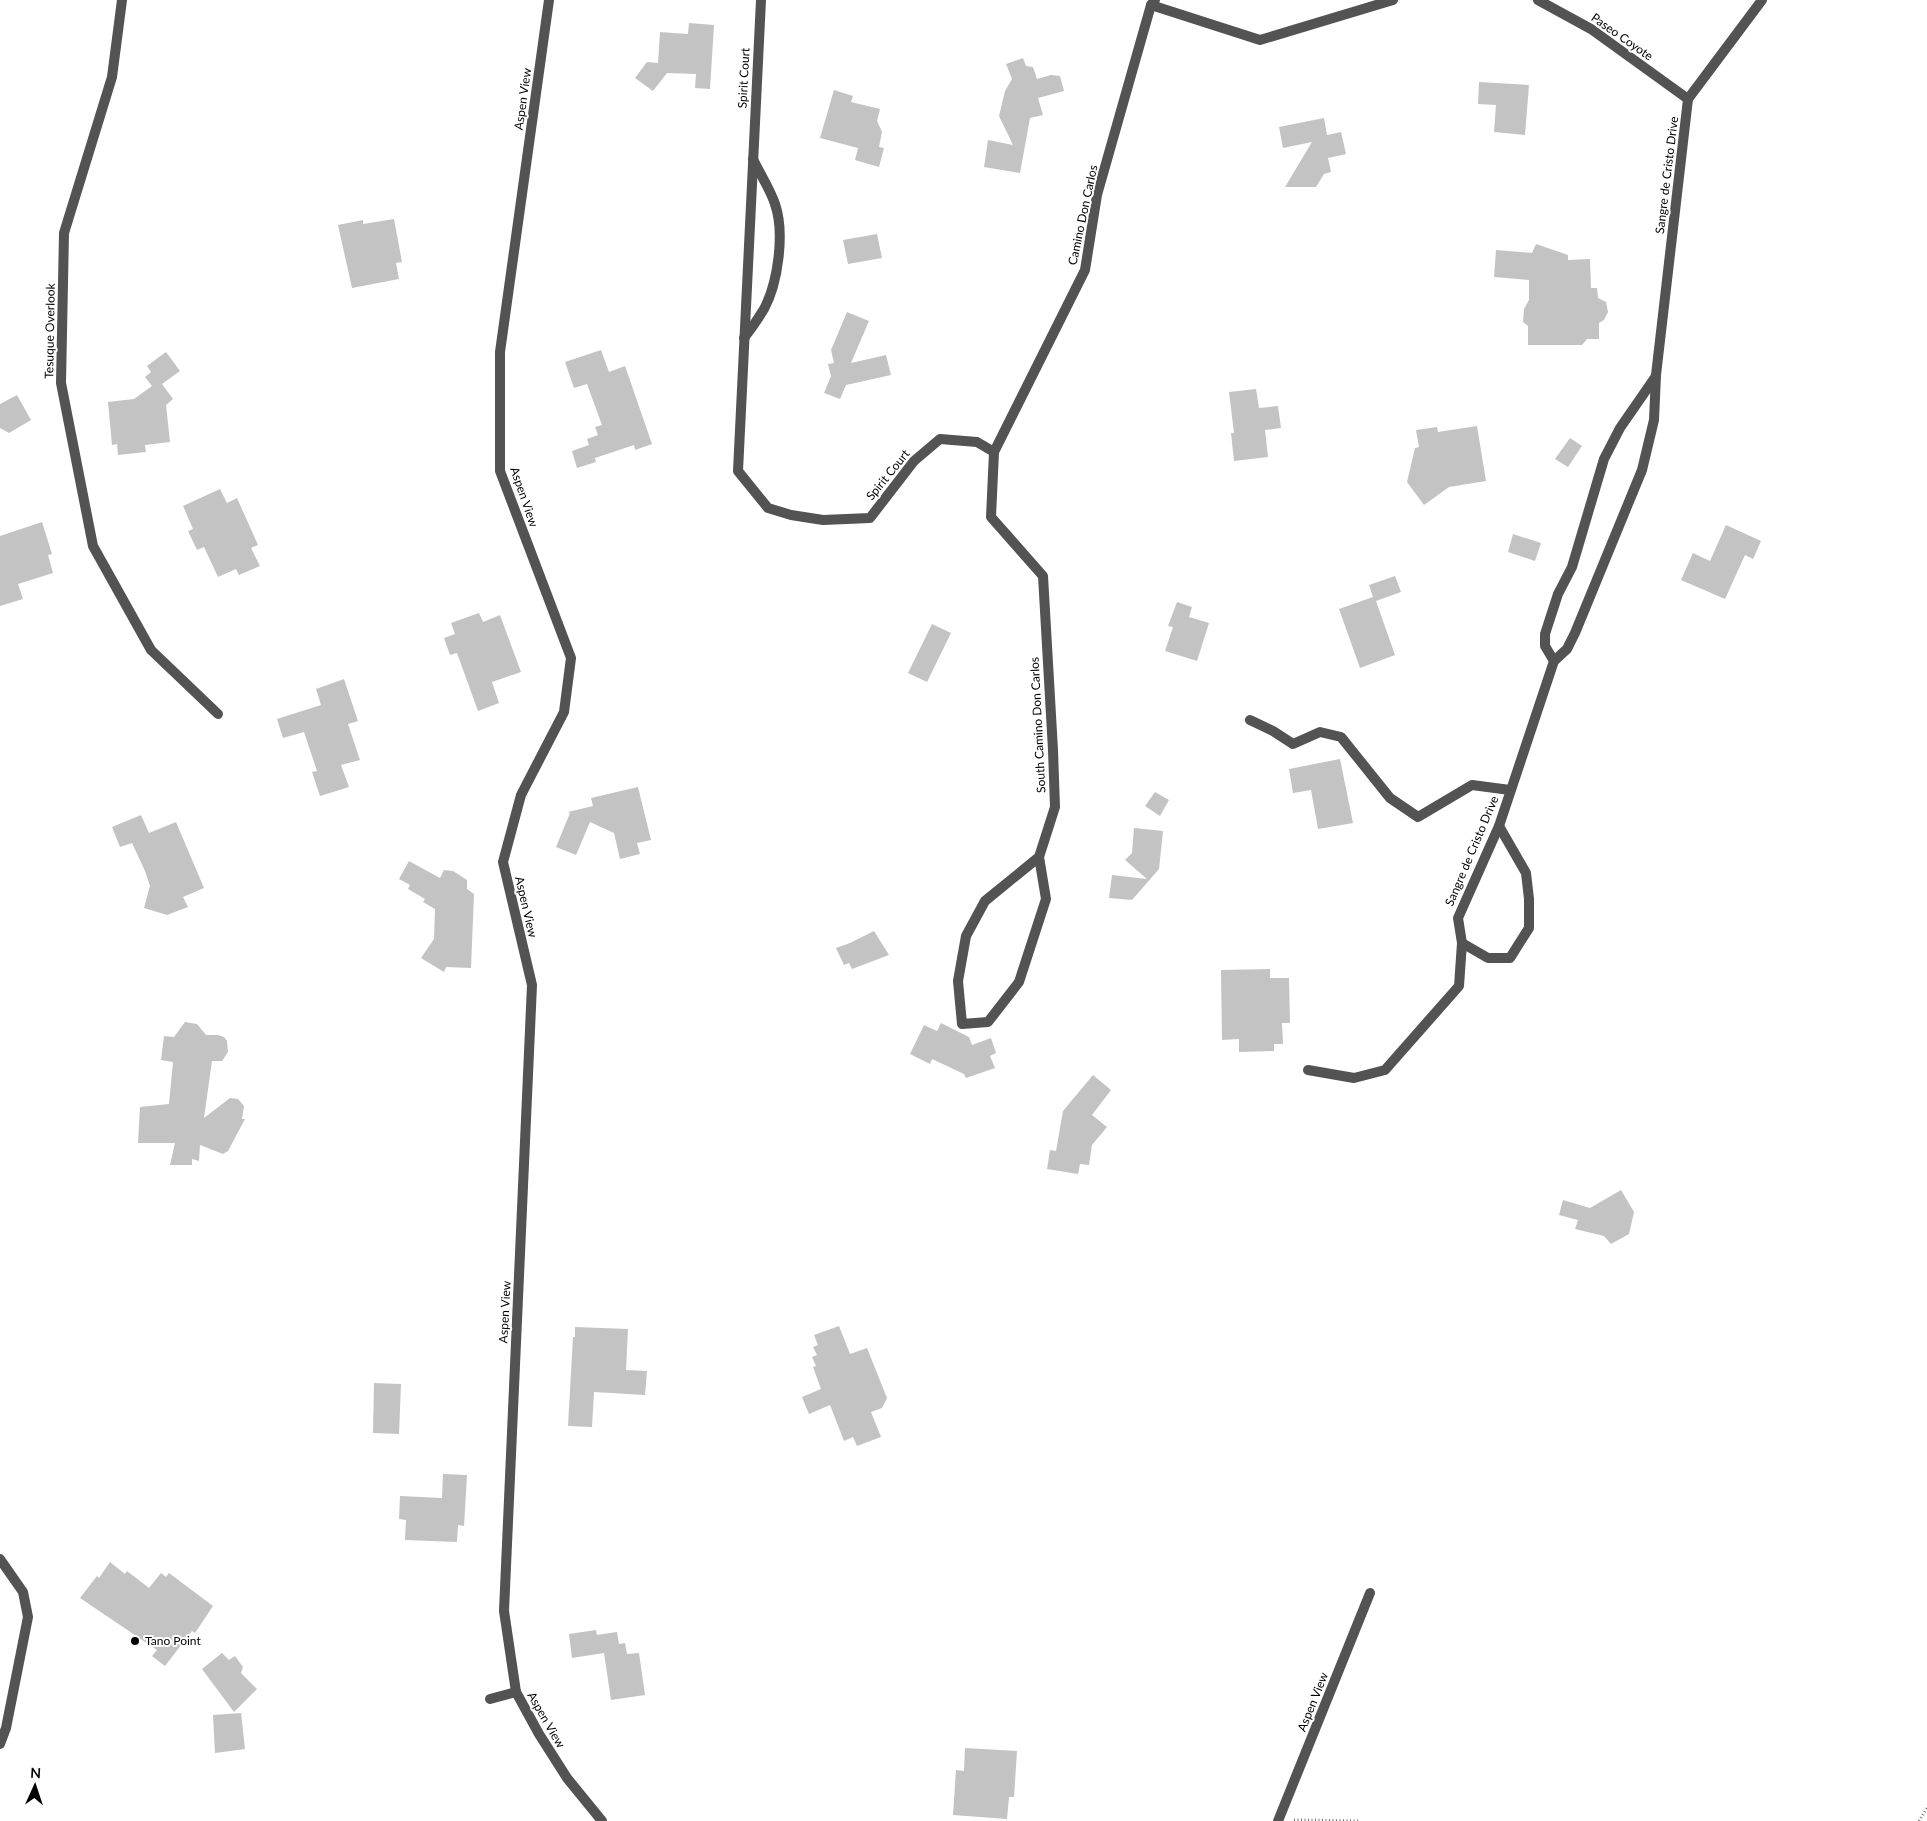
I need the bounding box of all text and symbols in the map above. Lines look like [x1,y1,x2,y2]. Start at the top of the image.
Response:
street label: Paseo Coyote [1588,10,1656,63]
street label: Spirit Court [734,47,753,109]
street label: Aspen View [511,66,534,131]
street label: Sangre de Cristo Drive [1652,115,1681,234]
street label: Camino Don Carlos [1065,163,1100,266]
street label: Tesuque Overlook [41,282,58,379]
street label: Spirit Court [863,446,913,503]
street label: Aspen View [507,465,542,529]
street label: South Camino Don Carlos [1026,657,1049,793]
street label: Sangre de Cristo Drive [1442,793,1502,908]
street label: Aspen View [512,875,541,940]
street label: Aspen View [495,1280,514,1344]
place label: Tano Point [145,1633,201,1648]
marker: Tano Point [129,1635,141,1647]
street label: Aspen View [1294,1670,1331,1734]
street label: Aspen View [524,1689,569,1751]
north arrow [10,1761,60,1811]
text: N [30,1764,42,1781]

